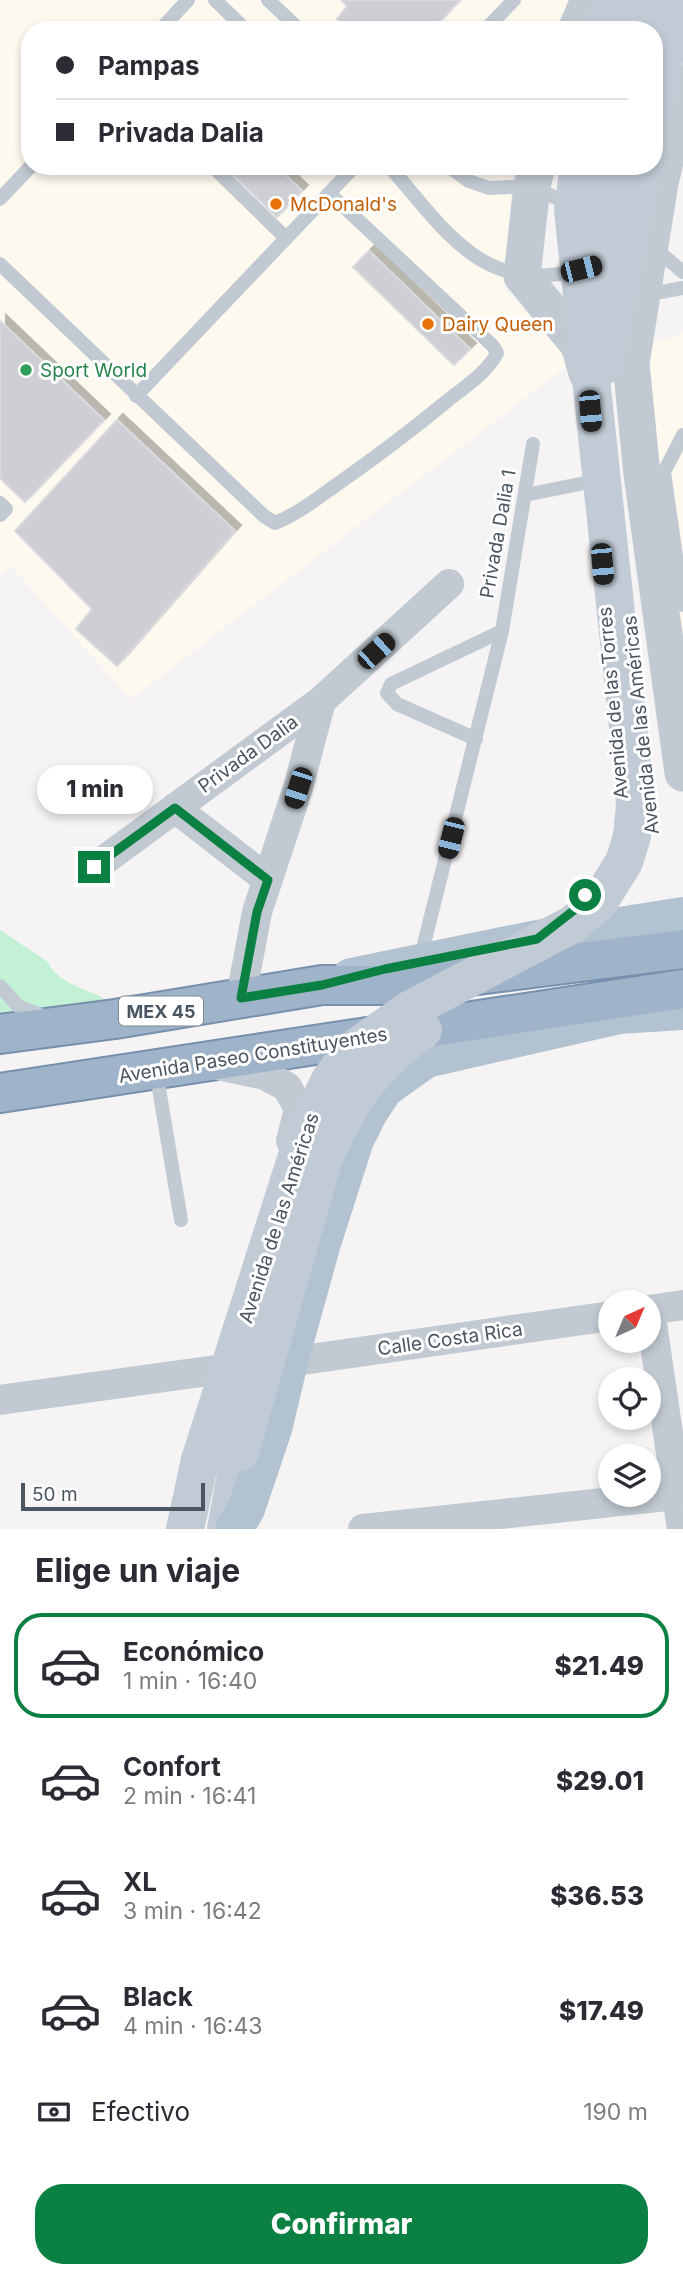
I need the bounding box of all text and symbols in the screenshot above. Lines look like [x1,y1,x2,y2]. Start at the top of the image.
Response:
text: Pampas [98,50,200,81]
text: Privada Dalia [98,117,264,148]
place label: McDonald's [290,193,397,216]
marker: McDonald's [268,196,284,212]
car [559,254,604,284]
place label: Dairy Queen [442,313,554,336]
marker: Dairy Queen [420,316,436,332]
place label: Sport World [40,359,147,382]
marker: Sport World [18,362,34,378]
car [578,389,603,433]
street label: Privada Dalia 1 [475,468,521,600]
car [590,542,615,586]
street label: Avenida de las Torres [593,606,633,800]
street label: Avenida de las Américas [618,614,664,836]
car [354,629,399,673]
street label: Privada Dalia [194,710,302,798]
car [282,765,315,811]
callout: 1 min [36,766,152,814]
text: 1 min [66,775,124,803]
car [436,815,467,861]
route end [78,851,110,883]
route start [569,879,601,911]
road number: MEX 45 [119,996,203,1026]
street label: Avenida Paseo Constituyentes [117,1022,389,1088]
street label: Avenida de las Américas [234,1110,324,1326]
north arrow [598,1290,662,1353]
map controls [598,1290,661,1507]
street label: Calle Costa Rica [376,1317,524,1361]
button: locate [598,1367,661,1430]
button: layers [598,1444,661,1507]
scale bar [21,1480,205,1512]
text: 50 m [32,1483,78,1506]
text: Elige un viaje [35,1551,240,1590]
icon: car [39,1634,102,1697]
text: Económico [123,1636,264,1667]
text: $21.49 [555,1650,644,1681]
text: 1 min · 16:40 [123,1667,257,1695]
icon: car [39,1749,102,1812]
text: Confort [123,1751,221,1782]
text: $29.01 [556,1765,644,1796]
text: 2 min · 16:41 [123,1782,256,1810]
icon: car [39,1864,102,1927]
text: XL [123,1866,157,1897]
text: $36.53 [550,1880,644,1911]
text: 3 min · 16:42 [123,1897,262,1925]
icon: car [39,1979,102,2042]
text: Black [123,1981,193,2012]
text: $17.49 [559,1995,644,2026]
text: 4 min · 16:43 [123,2012,263,2040]
icon: cash [35,2093,73,2131]
text: Efectivo [91,2096,190,2127]
text: 190 m [583,2098,648,2126]
button: Confirmar [35,2184,648,2264]

